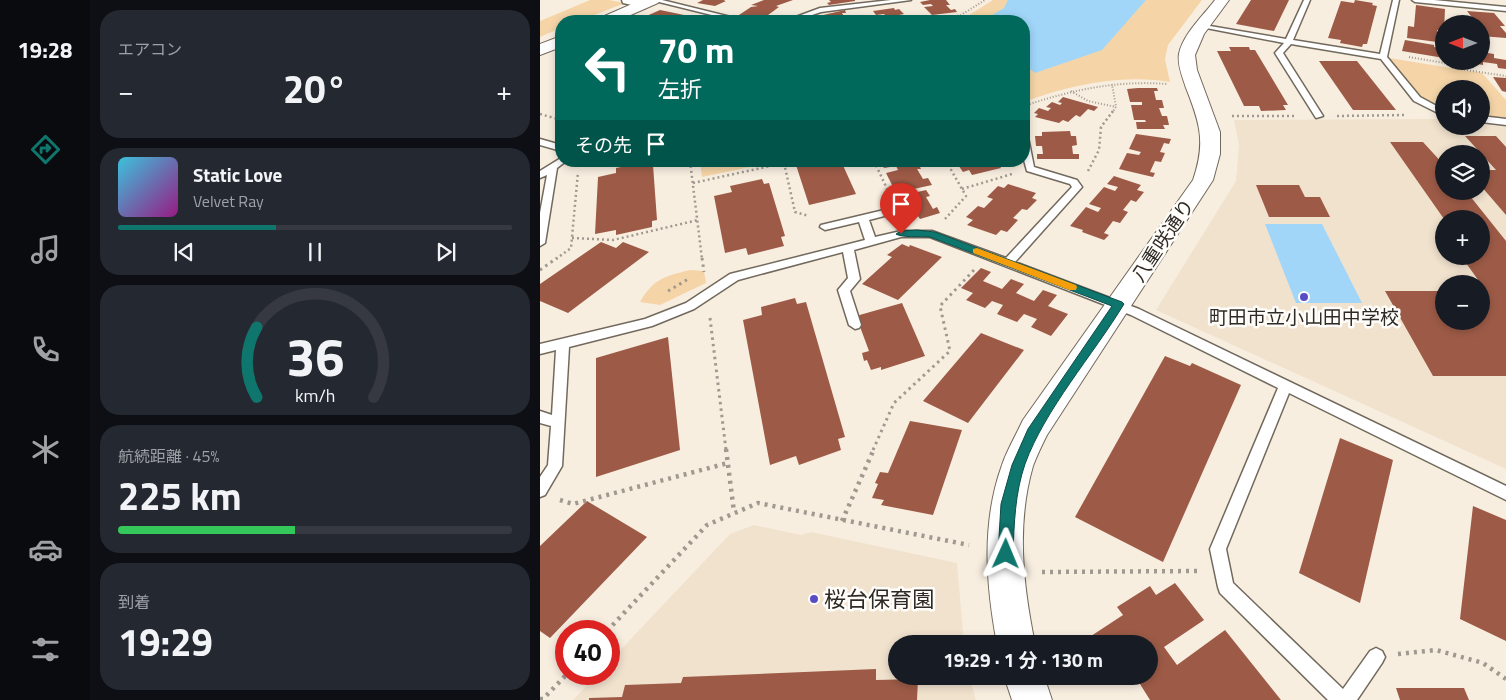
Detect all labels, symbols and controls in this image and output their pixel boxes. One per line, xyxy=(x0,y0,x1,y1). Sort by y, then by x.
north arrow xyxy=(1435,15,1490,70)
map controls xyxy=(1435,15,1490,330)
text: 70 m xyxy=(658,23,734,77)
text: 19:28 xyxy=(18,33,72,67)
icon: left xyxy=(575,35,640,100)
text: エアコン xyxy=(118,37,182,61)
text: 20° xyxy=(283,60,347,118)
text: − xyxy=(118,69,134,112)
text: + xyxy=(496,69,512,112)
text: 左折 xyxy=(658,72,702,106)
button: sound xyxy=(1435,80,1490,135)
text: その先 xyxy=(575,130,632,159)
icon: arrive xyxy=(642,130,670,158)
icon: directions xyxy=(28,132,63,167)
button: layers xyxy=(1435,145,1490,200)
text: Static Love xyxy=(193,160,282,189)
pin xyxy=(880,183,922,234)
text: Velvet Ray xyxy=(193,189,264,213)
icon: arrive xyxy=(887,190,915,218)
street label: 八重咲通り xyxy=(1123,193,1201,287)
button: + xyxy=(1435,210,1490,265)
icon: music xyxy=(28,232,63,267)
icon: previous xyxy=(170,238,198,266)
icon: pause xyxy=(301,238,329,266)
icon: next xyxy=(432,238,460,266)
button: − xyxy=(1435,275,1490,330)
marker: 町田市立小山田中学校 xyxy=(1298,291,1310,303)
place label: 町田市立小山田中学校 xyxy=(1209,302,1399,331)
text: 36 xyxy=(286,317,344,396)
icon: phone xyxy=(28,332,63,367)
text: km/h xyxy=(295,382,335,409)
icon: climate xyxy=(28,432,63,467)
text: 航続距離 · 45% xyxy=(118,444,219,468)
text: 225 km xyxy=(118,467,242,525)
position arrow xyxy=(979,527,1031,579)
icon: car xyxy=(28,532,63,567)
place label: 桜台保育園 xyxy=(824,582,934,616)
text: 到着 xyxy=(118,590,150,614)
marker: 桜台保育園 xyxy=(808,593,820,605)
text: 19:29 xyxy=(118,613,213,671)
speed limit sign: 40 xyxy=(555,620,620,685)
icon: filters xyxy=(28,632,63,667)
text: 19:29 · 1 分 · 130 m xyxy=(943,645,1103,674)

